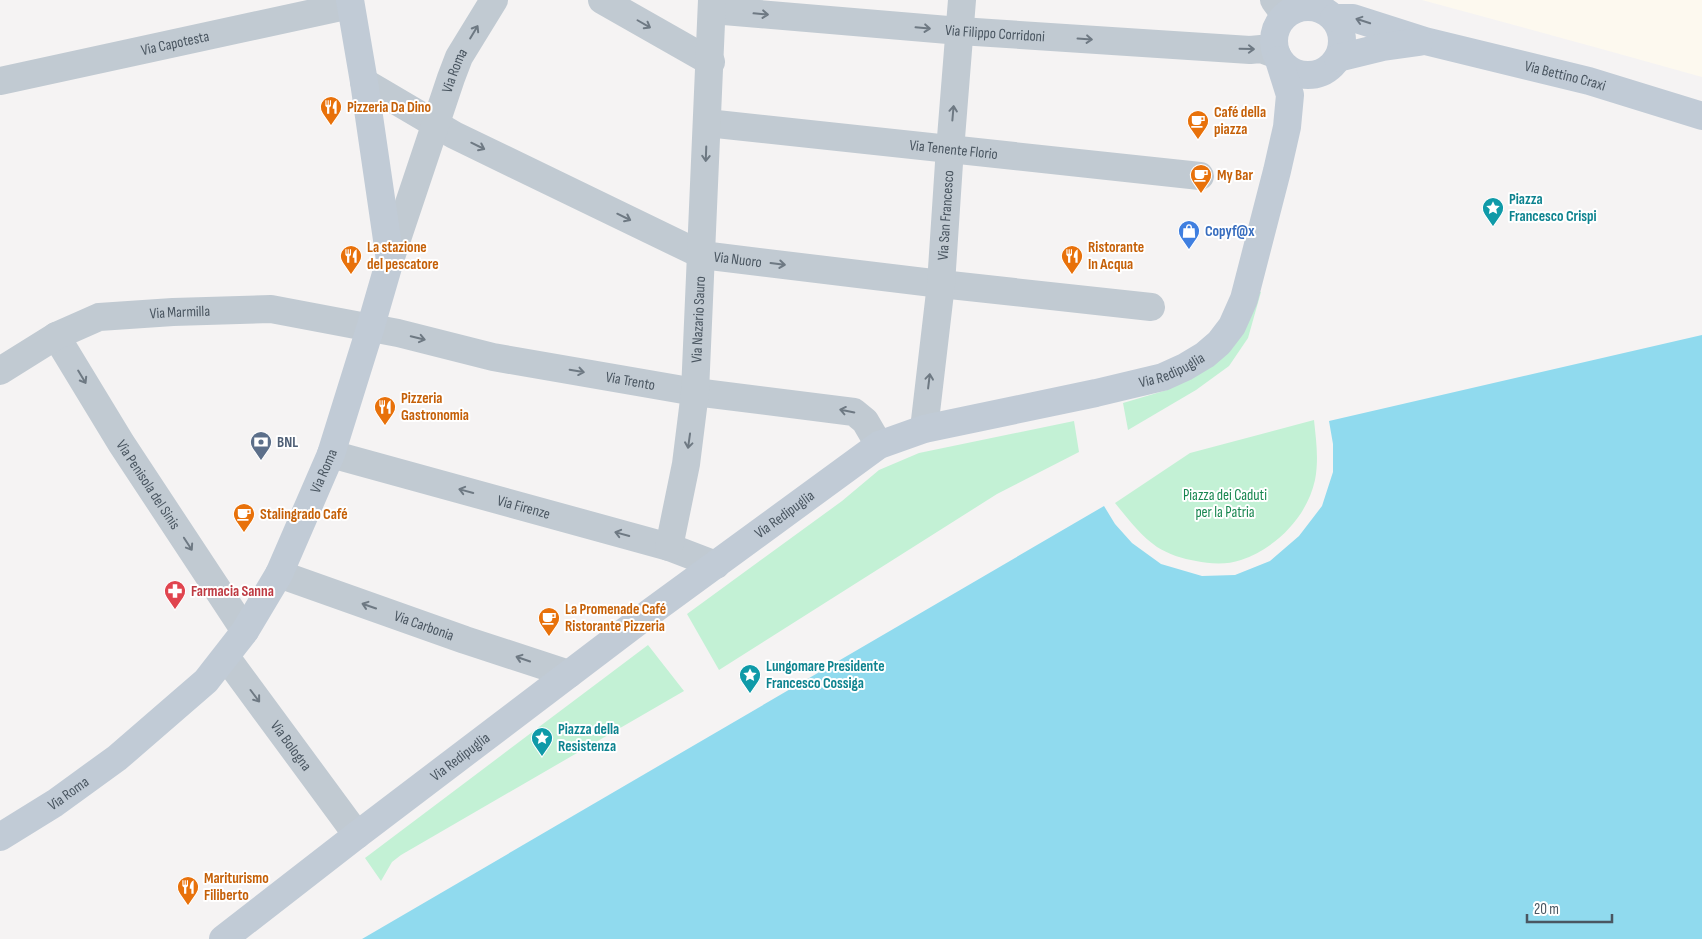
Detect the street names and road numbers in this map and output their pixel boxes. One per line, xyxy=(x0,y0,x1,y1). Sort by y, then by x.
street label: Via Filippo Corridoni xyxy=(944,21,1046,47)
street label: Via Capotesta xyxy=(139,27,211,60)
street label: Via Roma xyxy=(438,45,472,95)
street label: Via Bettino Craxi xyxy=(1523,57,1608,96)
street label: Via Tenente Florio xyxy=(908,136,999,164)
street label: Via San Francesco xyxy=(934,170,959,261)
street label: Via Nuoro xyxy=(713,248,763,272)
street label: Via Nazario Sauro xyxy=(687,276,710,363)
street label: Via Marmilla xyxy=(149,302,211,324)
street label: Via Redipuglia xyxy=(1137,348,1208,392)
street label: Via Trento xyxy=(604,368,657,395)
street label: Via Penisola del Sinis xyxy=(112,437,184,533)
street label: Via Roma xyxy=(306,447,342,496)
street label: Via Redipuglia xyxy=(751,486,819,543)
street label: Via Firenze xyxy=(495,491,552,524)
street label: Via Carbonia xyxy=(391,607,457,645)
street label: Via Bologna xyxy=(266,717,316,775)
street label: Via Redipuglia xyxy=(427,728,494,786)
street label: Via Roma xyxy=(45,772,93,815)

